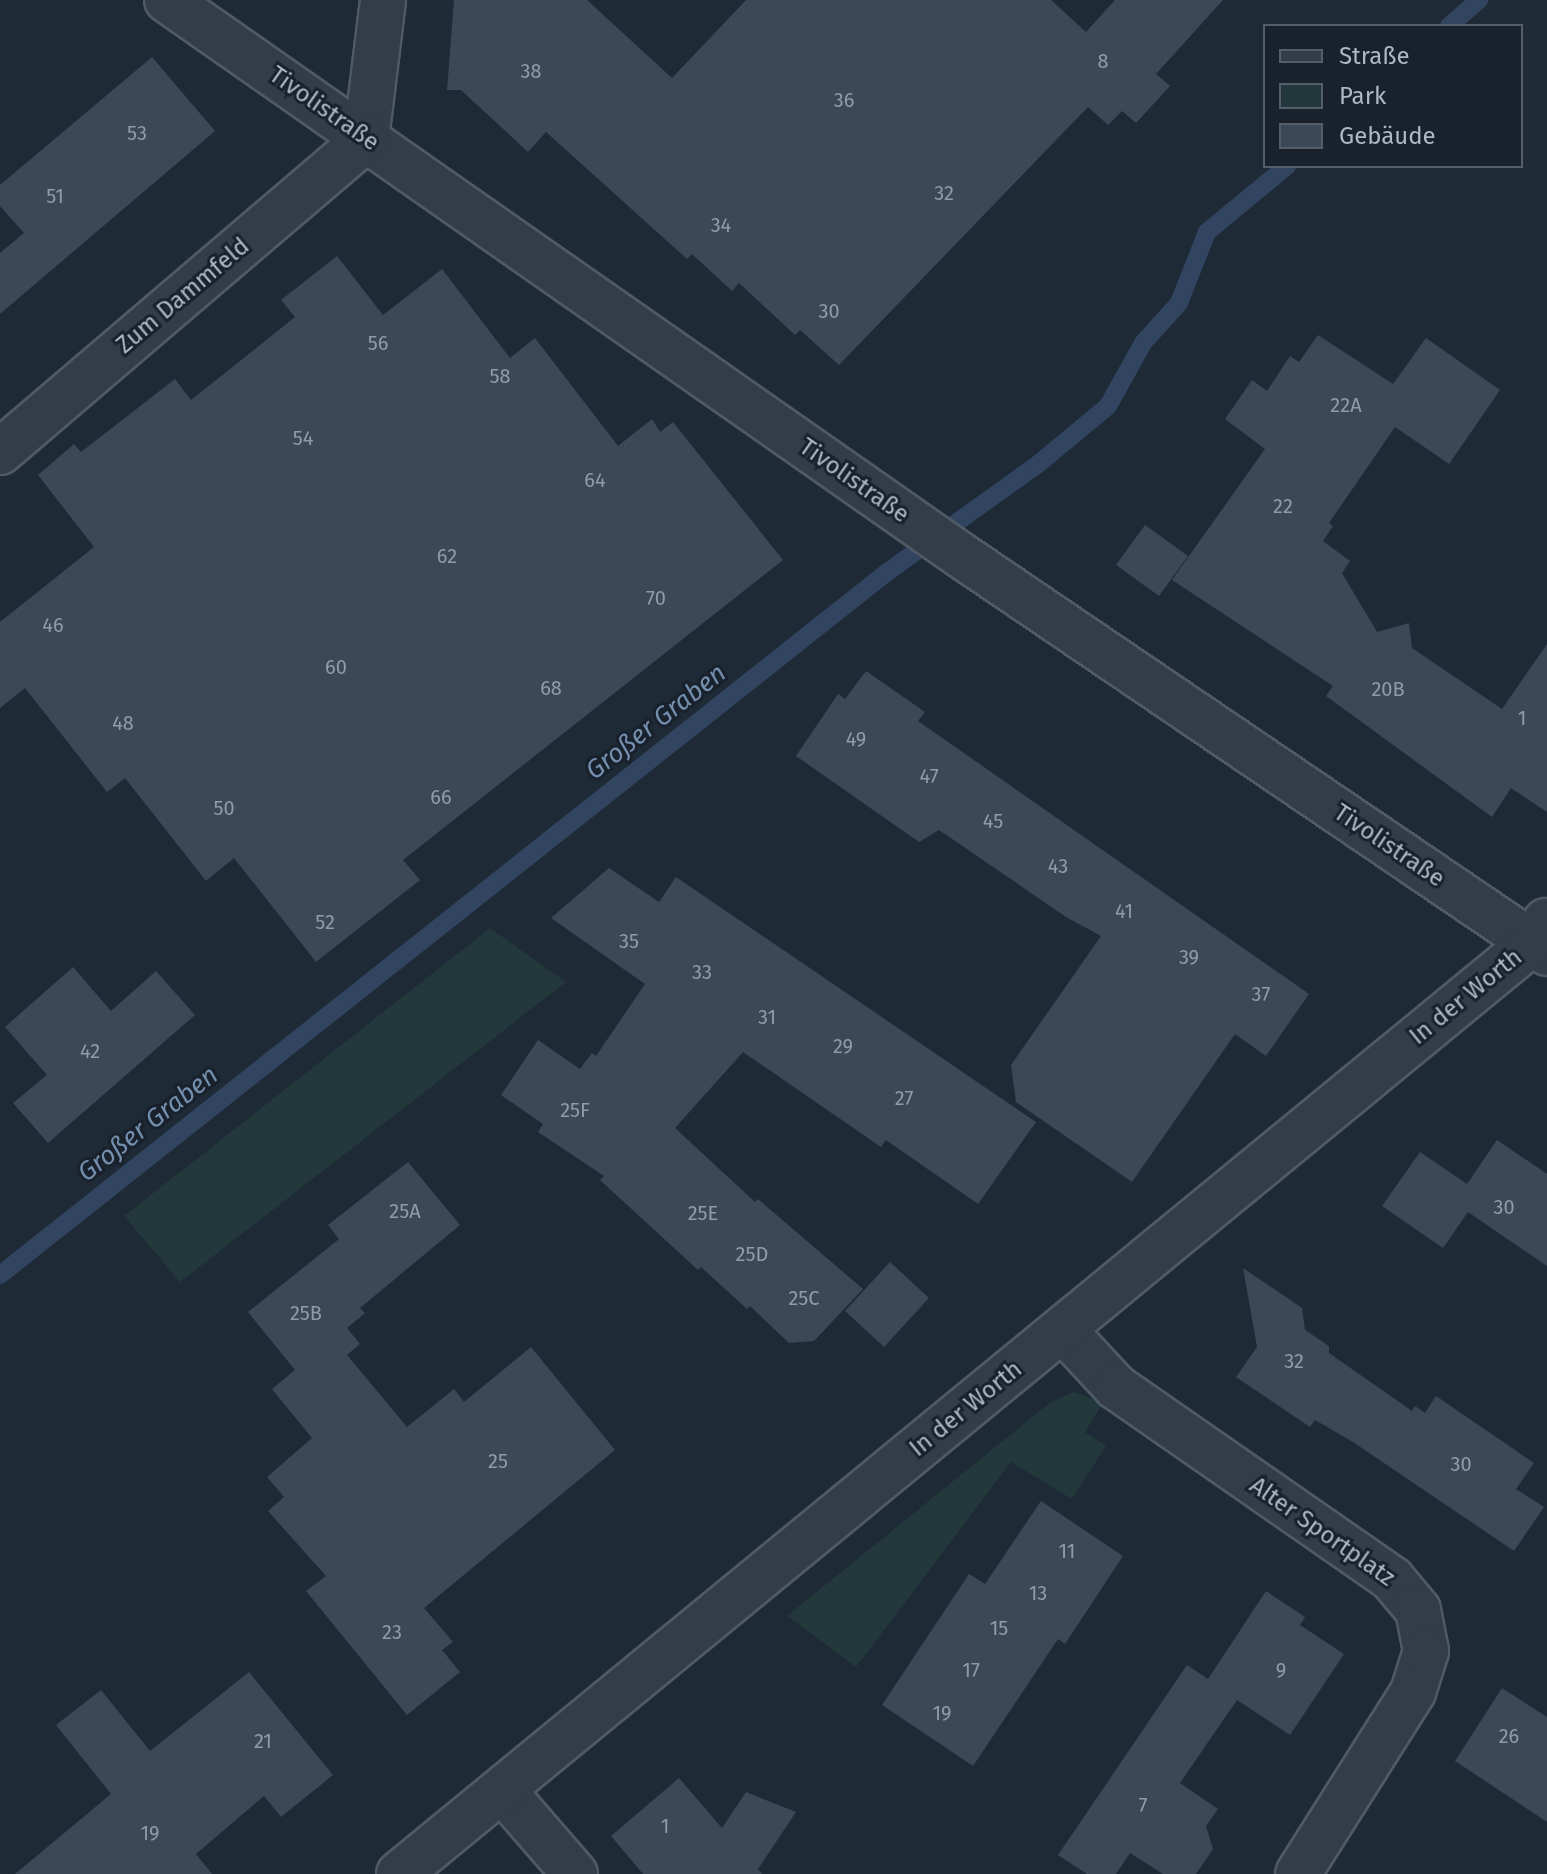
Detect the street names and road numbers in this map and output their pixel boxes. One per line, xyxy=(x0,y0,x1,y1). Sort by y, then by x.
street label: Tivolistraße xyxy=(264,61,384,157)
street label: Zum Dammfeld xyxy=(111,232,255,360)
street label: Tivolistraße xyxy=(794,433,914,529)
street label: Tivolistraße xyxy=(1328,798,1450,894)
street label: In der Worth xyxy=(1404,943,1528,1051)
street label: In der Worth xyxy=(904,1355,1028,1463)
street label: Alter Sportplatz xyxy=(1244,1471,1400,1593)

